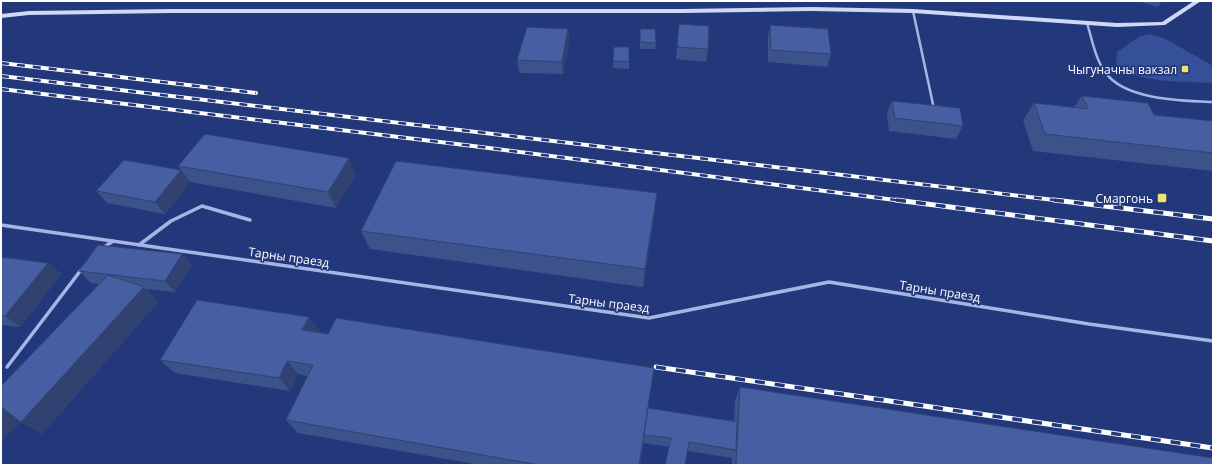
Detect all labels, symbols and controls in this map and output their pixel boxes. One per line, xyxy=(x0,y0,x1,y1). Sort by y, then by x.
place label: Чыгуначны вакзал xyxy=(1068,61,1177,78)
marker: Чыгуначны вакзал xyxy=(1180,64,1190,74)
place label: Смаргонь xyxy=(1096,190,1153,207)
marker: Смаргонь xyxy=(1156,192,1168,204)
street label: Тарны праезд xyxy=(247,243,331,271)
street label: Тарны праезд xyxy=(898,276,982,306)
street label: Тарны праезд xyxy=(568,290,651,316)

